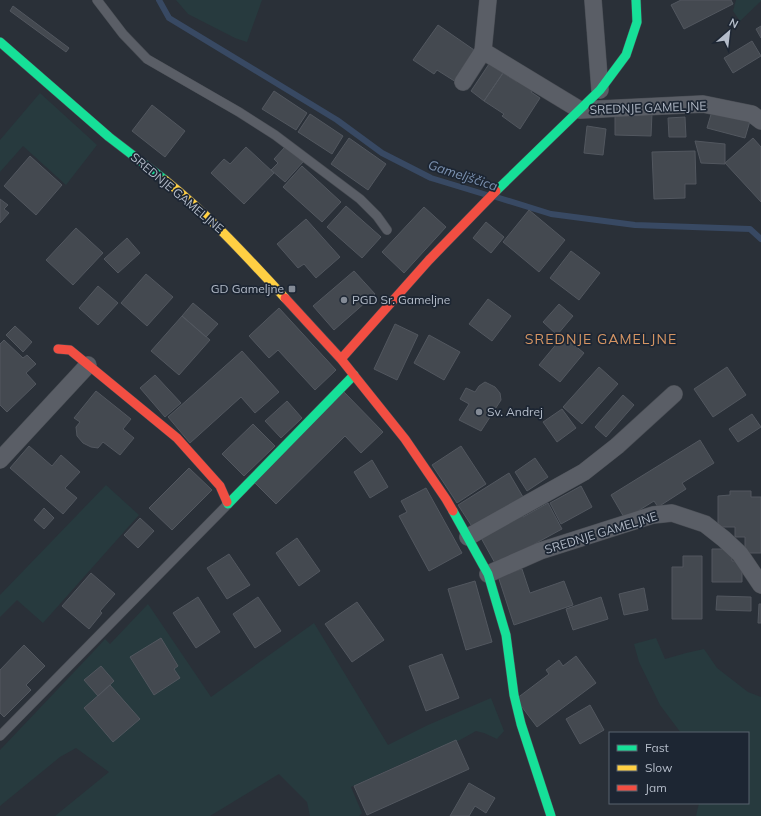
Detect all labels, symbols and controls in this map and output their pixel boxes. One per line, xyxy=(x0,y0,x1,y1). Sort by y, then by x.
north arrow xyxy=(709,12,749,52)
text: N xyxy=(727,15,741,31)
street label: SREDNJE GAMELJNE xyxy=(589,98,707,117)
street label: SREDNJE GAMELJNE xyxy=(128,149,227,236)
water label: Gameljščica xyxy=(426,156,500,194)
place label: GD Gameljne xyxy=(211,281,284,296)
marker: GD Gameljne xyxy=(287,284,297,294)
place label: PGD Sr. Gameljne xyxy=(352,292,450,307)
marker: PGD Sr. Gameljne xyxy=(339,295,349,305)
district label: SREDNJE GAMELJNE xyxy=(525,330,677,348)
place label: Sv. Andrej xyxy=(487,404,543,419)
marker: Sv. Andrej xyxy=(474,407,484,417)
street label: SREDNJE GAMELJNE xyxy=(543,508,659,557)
legend xyxy=(609,732,749,804)
text: Fast xyxy=(645,740,669,755)
text: Slow xyxy=(645,760,673,775)
text: Jam xyxy=(645,780,667,795)

